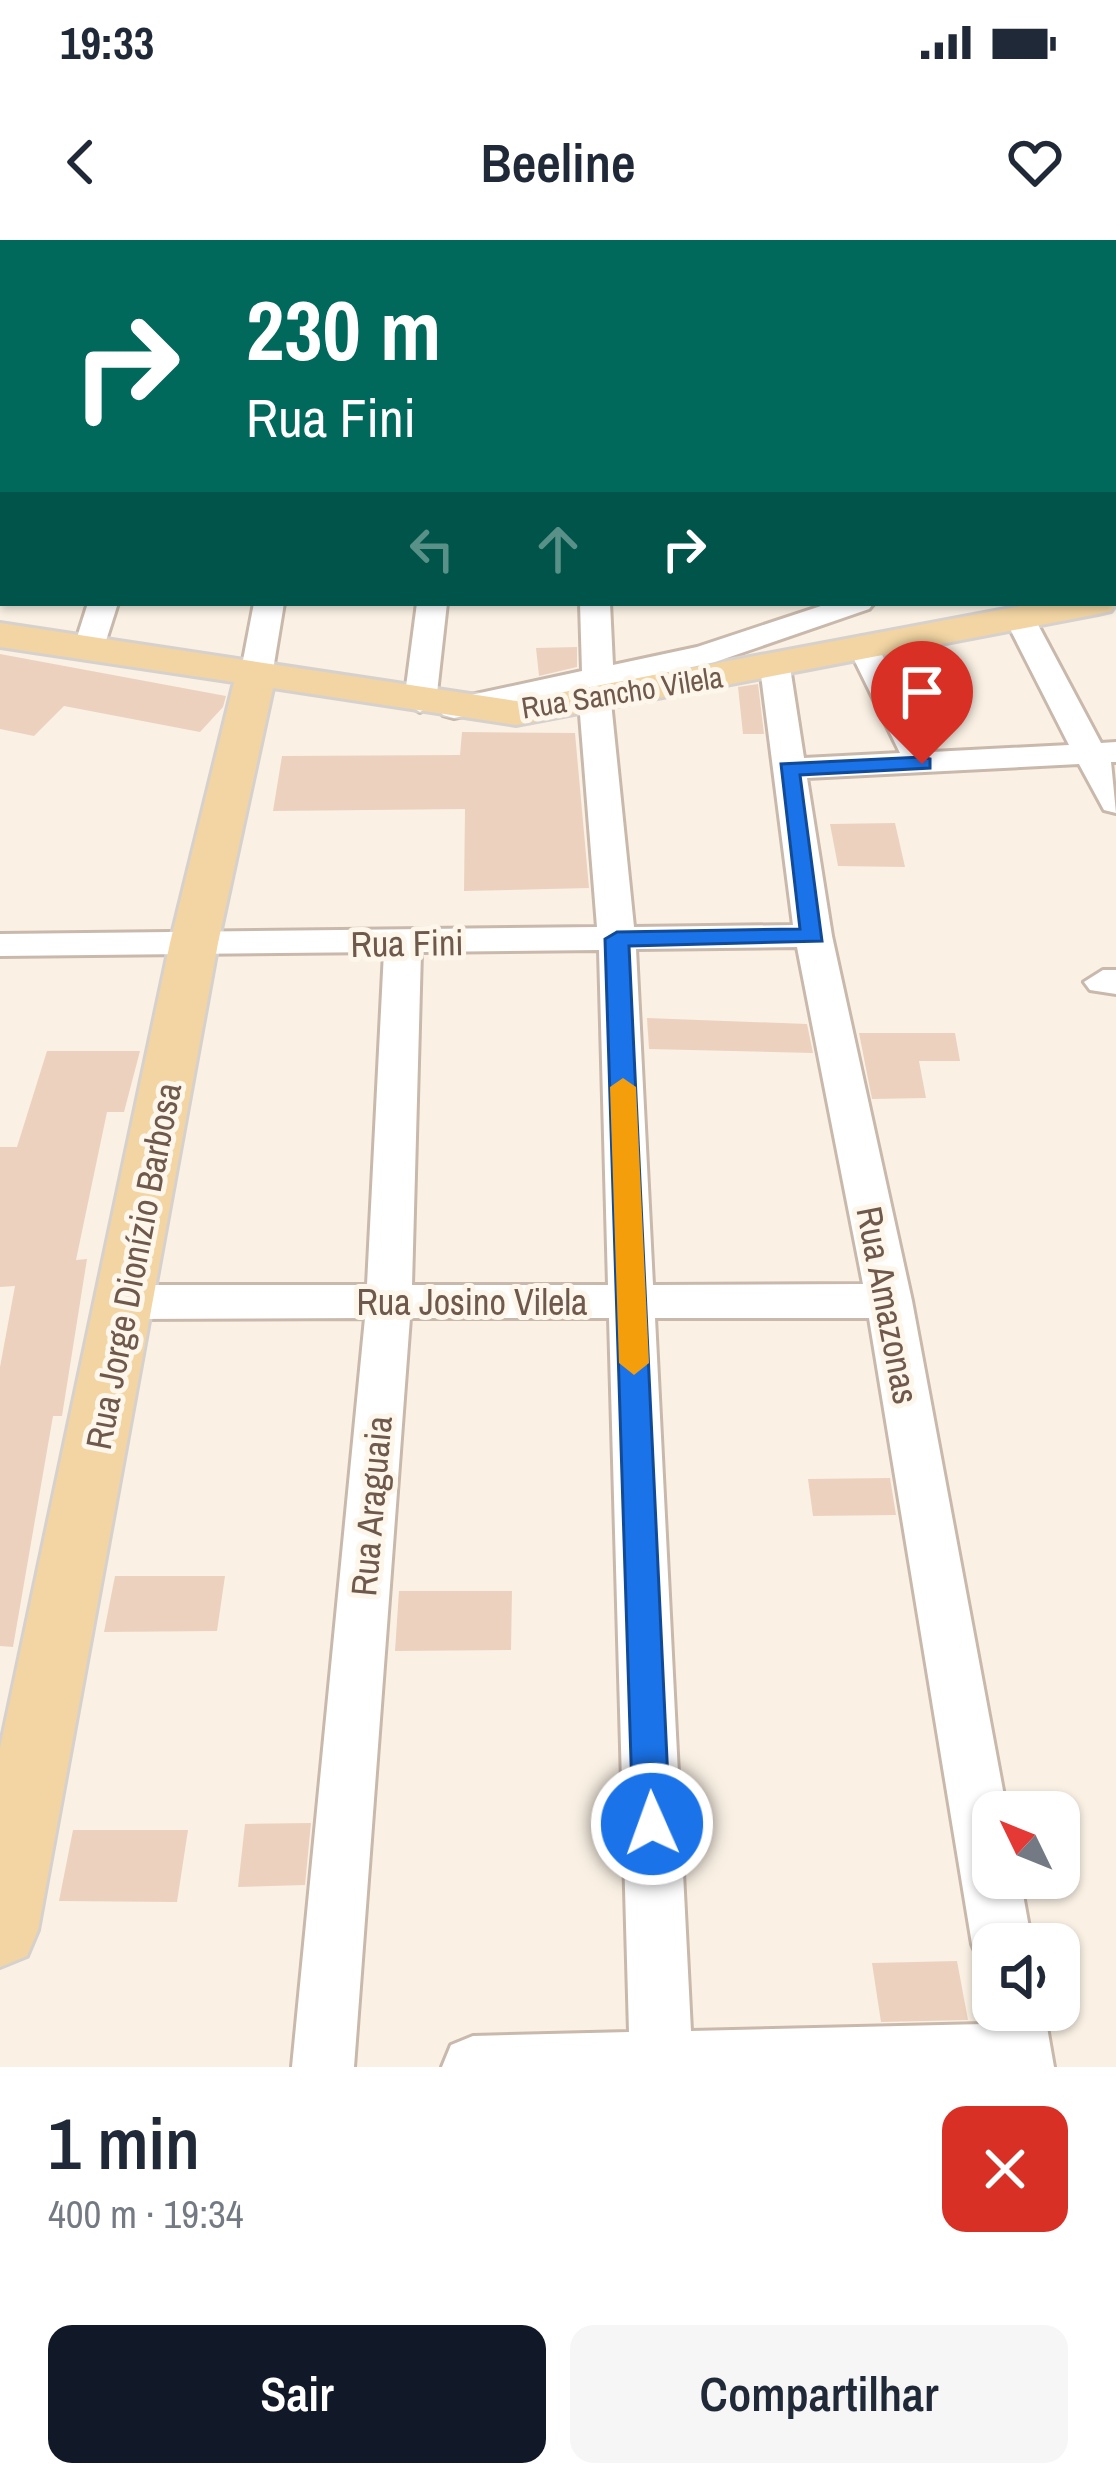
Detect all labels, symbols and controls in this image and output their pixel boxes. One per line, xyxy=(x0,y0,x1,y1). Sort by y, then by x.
text: 19:33 xyxy=(60,12,154,73)
text: Beeline xyxy=(480,126,636,199)
icon: back xyxy=(48,129,114,195)
icon: heart xyxy=(1002,129,1068,195)
text: 230 m xyxy=(246,273,441,386)
icon: right xyxy=(48,288,204,444)
text: Rua Fini xyxy=(246,381,416,454)
icon: left xyxy=(399,516,465,582)
icon: ahead xyxy=(525,516,591,582)
icon: right xyxy=(651,516,717,582)
pin xyxy=(871,641,973,764)
street label: Rua Sancho Vilela xyxy=(518,656,726,728)
icon: arrive xyxy=(889,659,955,725)
street label: Rua Fini xyxy=(350,918,464,968)
street label: Rua Jorge Dionízio Barbosa xyxy=(74,1079,192,1453)
street label: Rua Amazonas xyxy=(845,1202,931,1408)
street label: Rua Josino Vilela xyxy=(357,1278,587,1326)
street label: Rua Araguaia xyxy=(339,1414,403,1598)
position arrow xyxy=(589,1761,715,1887)
north arrow xyxy=(972,1791,1080,1899)
map controls xyxy=(972,1791,1080,2031)
button: sound xyxy=(972,1923,1080,2031)
text: 1 min xyxy=(48,2094,200,2191)
button: close xyxy=(942,2106,1068,2232)
text: 400 m · 19:34 xyxy=(48,2188,244,2240)
button: Sair xyxy=(48,2325,546,2463)
button: Compartilhar xyxy=(570,2325,1068,2463)

